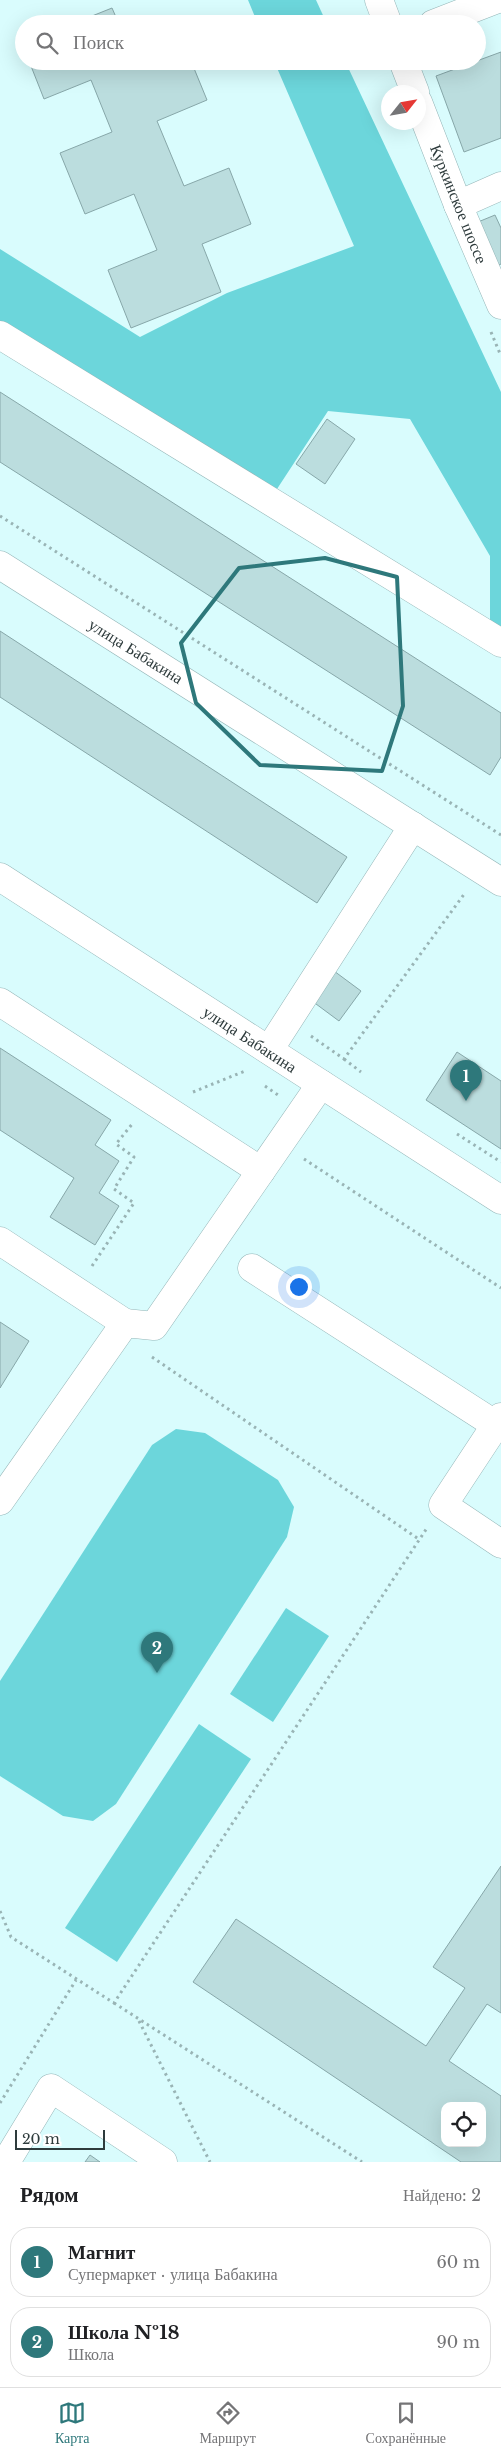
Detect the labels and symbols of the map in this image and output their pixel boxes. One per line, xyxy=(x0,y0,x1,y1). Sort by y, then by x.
north arrow xyxy=(381,85,426,130)
street label: Куркинское шоссе xyxy=(426,142,492,266)
street label: улица Бабакина xyxy=(85,614,187,688)
street label: улица Бабакина xyxy=(199,1001,301,1077)
pin: 1 xyxy=(450,1060,482,1101)
your location xyxy=(286,1274,312,1300)
pin: 2 xyxy=(141,1632,173,1673)
scale bar xyxy=(15,2127,105,2150)

